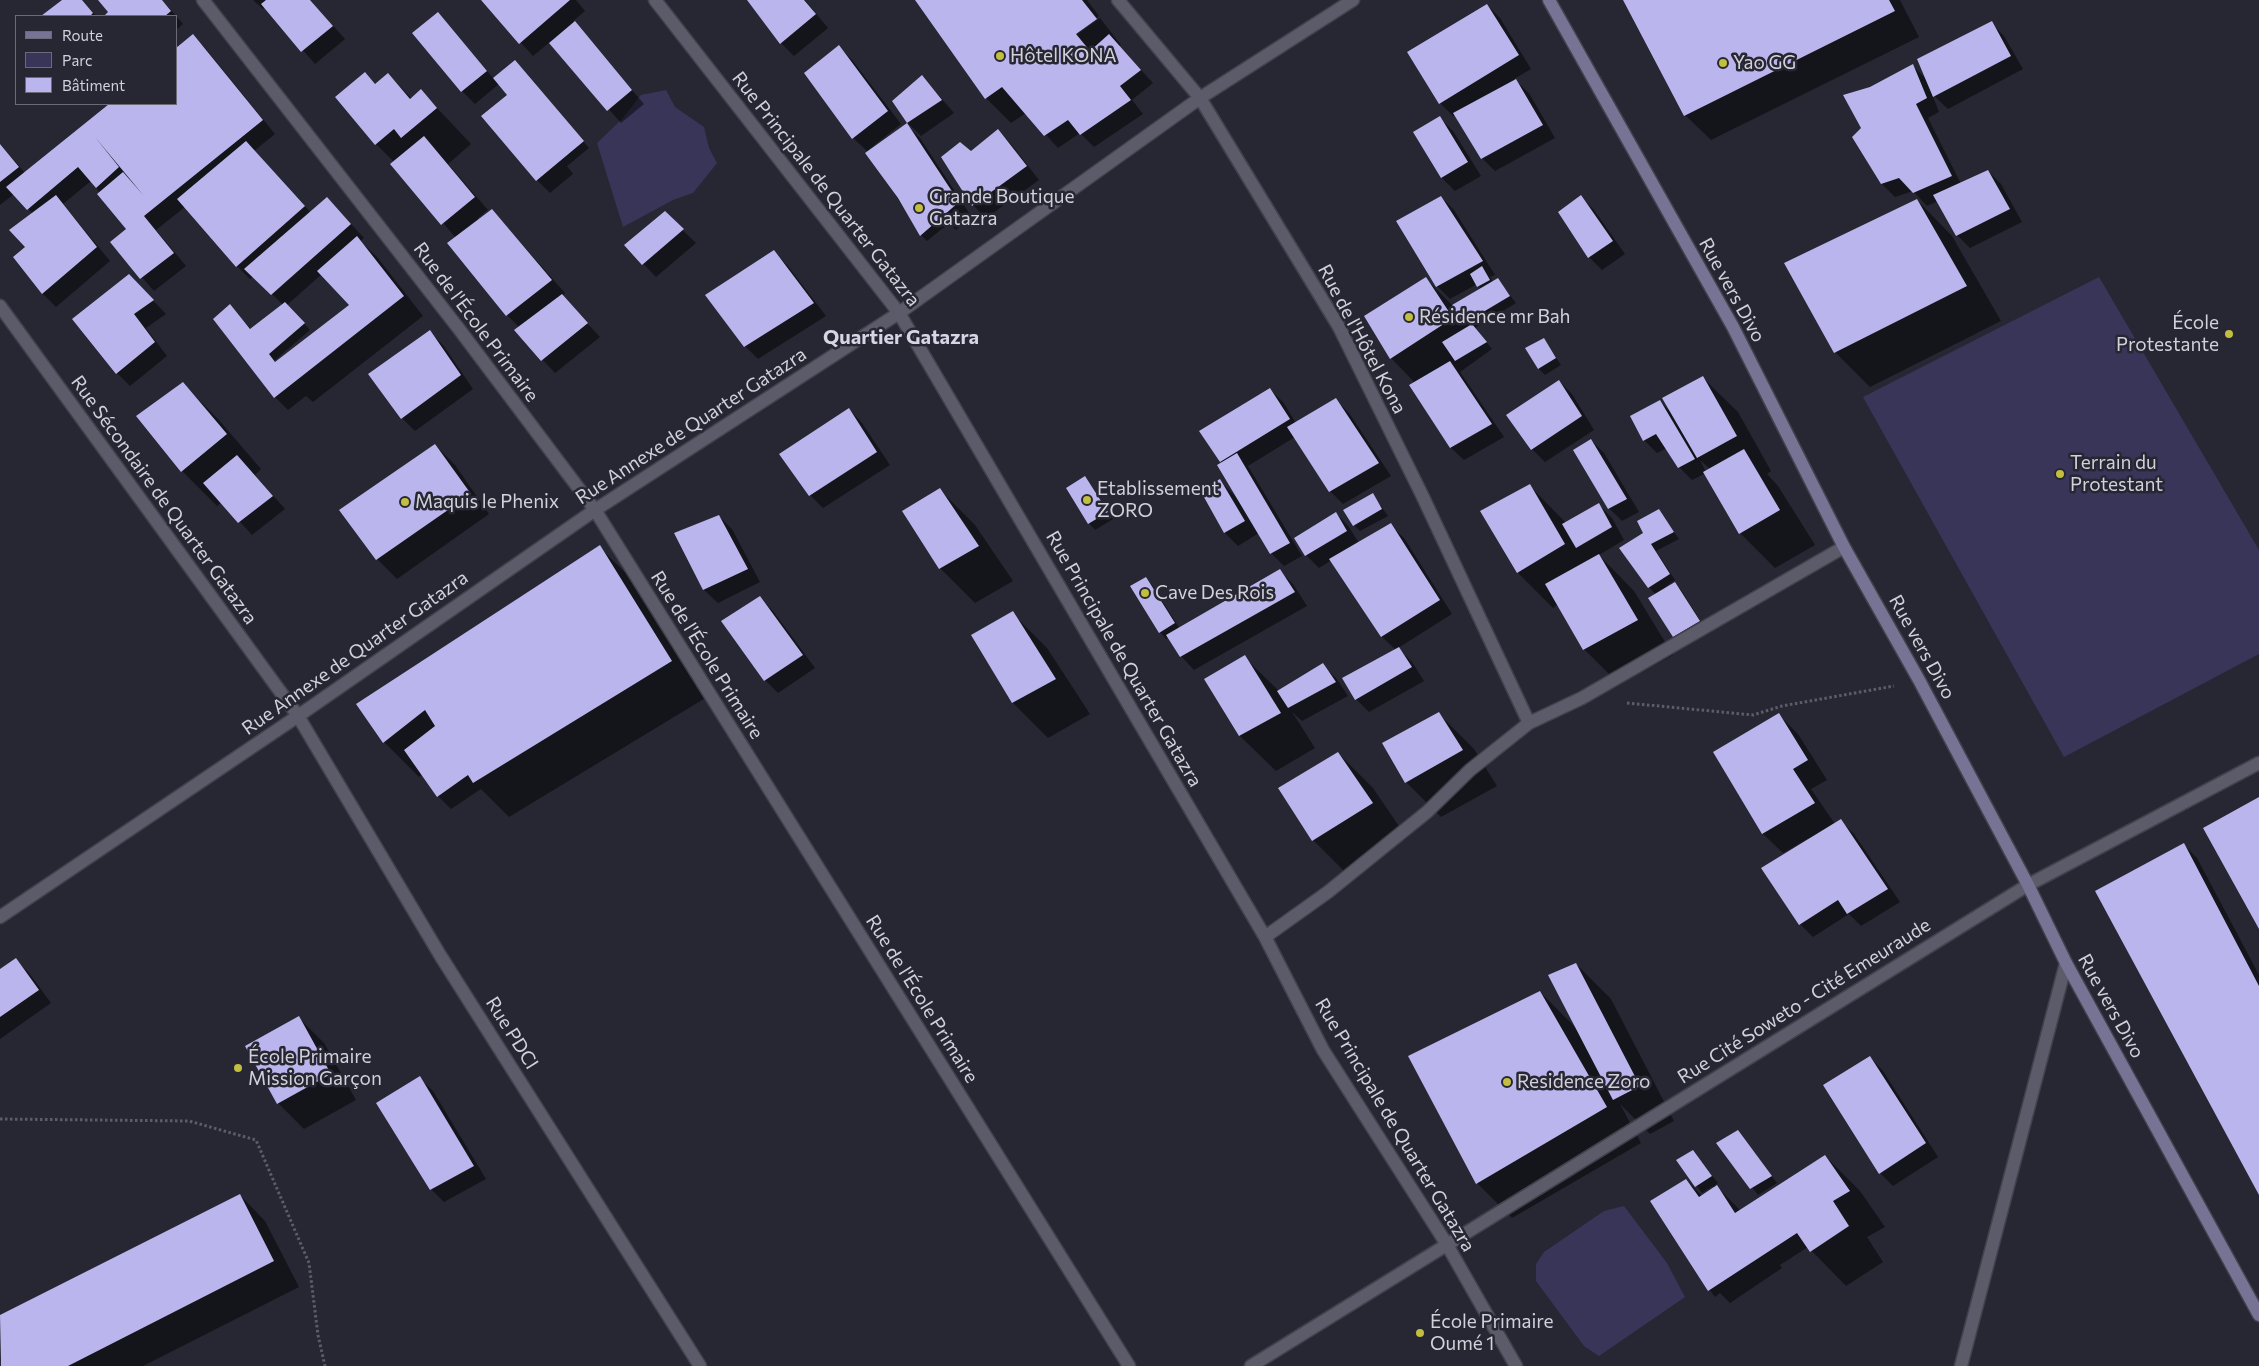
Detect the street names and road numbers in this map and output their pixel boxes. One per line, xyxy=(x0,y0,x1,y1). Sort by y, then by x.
street label: Rue Principale de Quarter Gatazra xyxy=(727,67,925,311)
street label: Rue vers Divo xyxy=(1694,234,1770,346)
street label: Rue de l'École Primaire xyxy=(409,238,543,406)
street label: Rue de l'Hôtel Kona xyxy=(1313,260,1411,418)
street label: Rue Annexe de Quarter Gatazra xyxy=(571,343,811,509)
street label: Rue Sécondaire de Quarter Gatazra xyxy=(66,371,262,629)
street label: Rue Principale de Quarter Gatazra xyxy=(1041,527,1207,791)
street label: Rue Annexe de Quarter Gatazra xyxy=(238,566,472,740)
street label: Rue de l'École Primaire xyxy=(646,567,768,743)
street label: Rue vers Divo xyxy=(1884,591,1960,703)
street label: Rue de l'École Primaire xyxy=(861,911,983,1087)
street label: Rue Cité Soweto - Cité Emeuraude xyxy=(1673,913,1935,1089)
street label: Rue vers Divo xyxy=(2073,950,2149,1062)
street label: Rue PDCI xyxy=(481,993,543,1073)
street label: Rue Principale de Quarter Gatazra xyxy=(1310,994,1480,1256)

